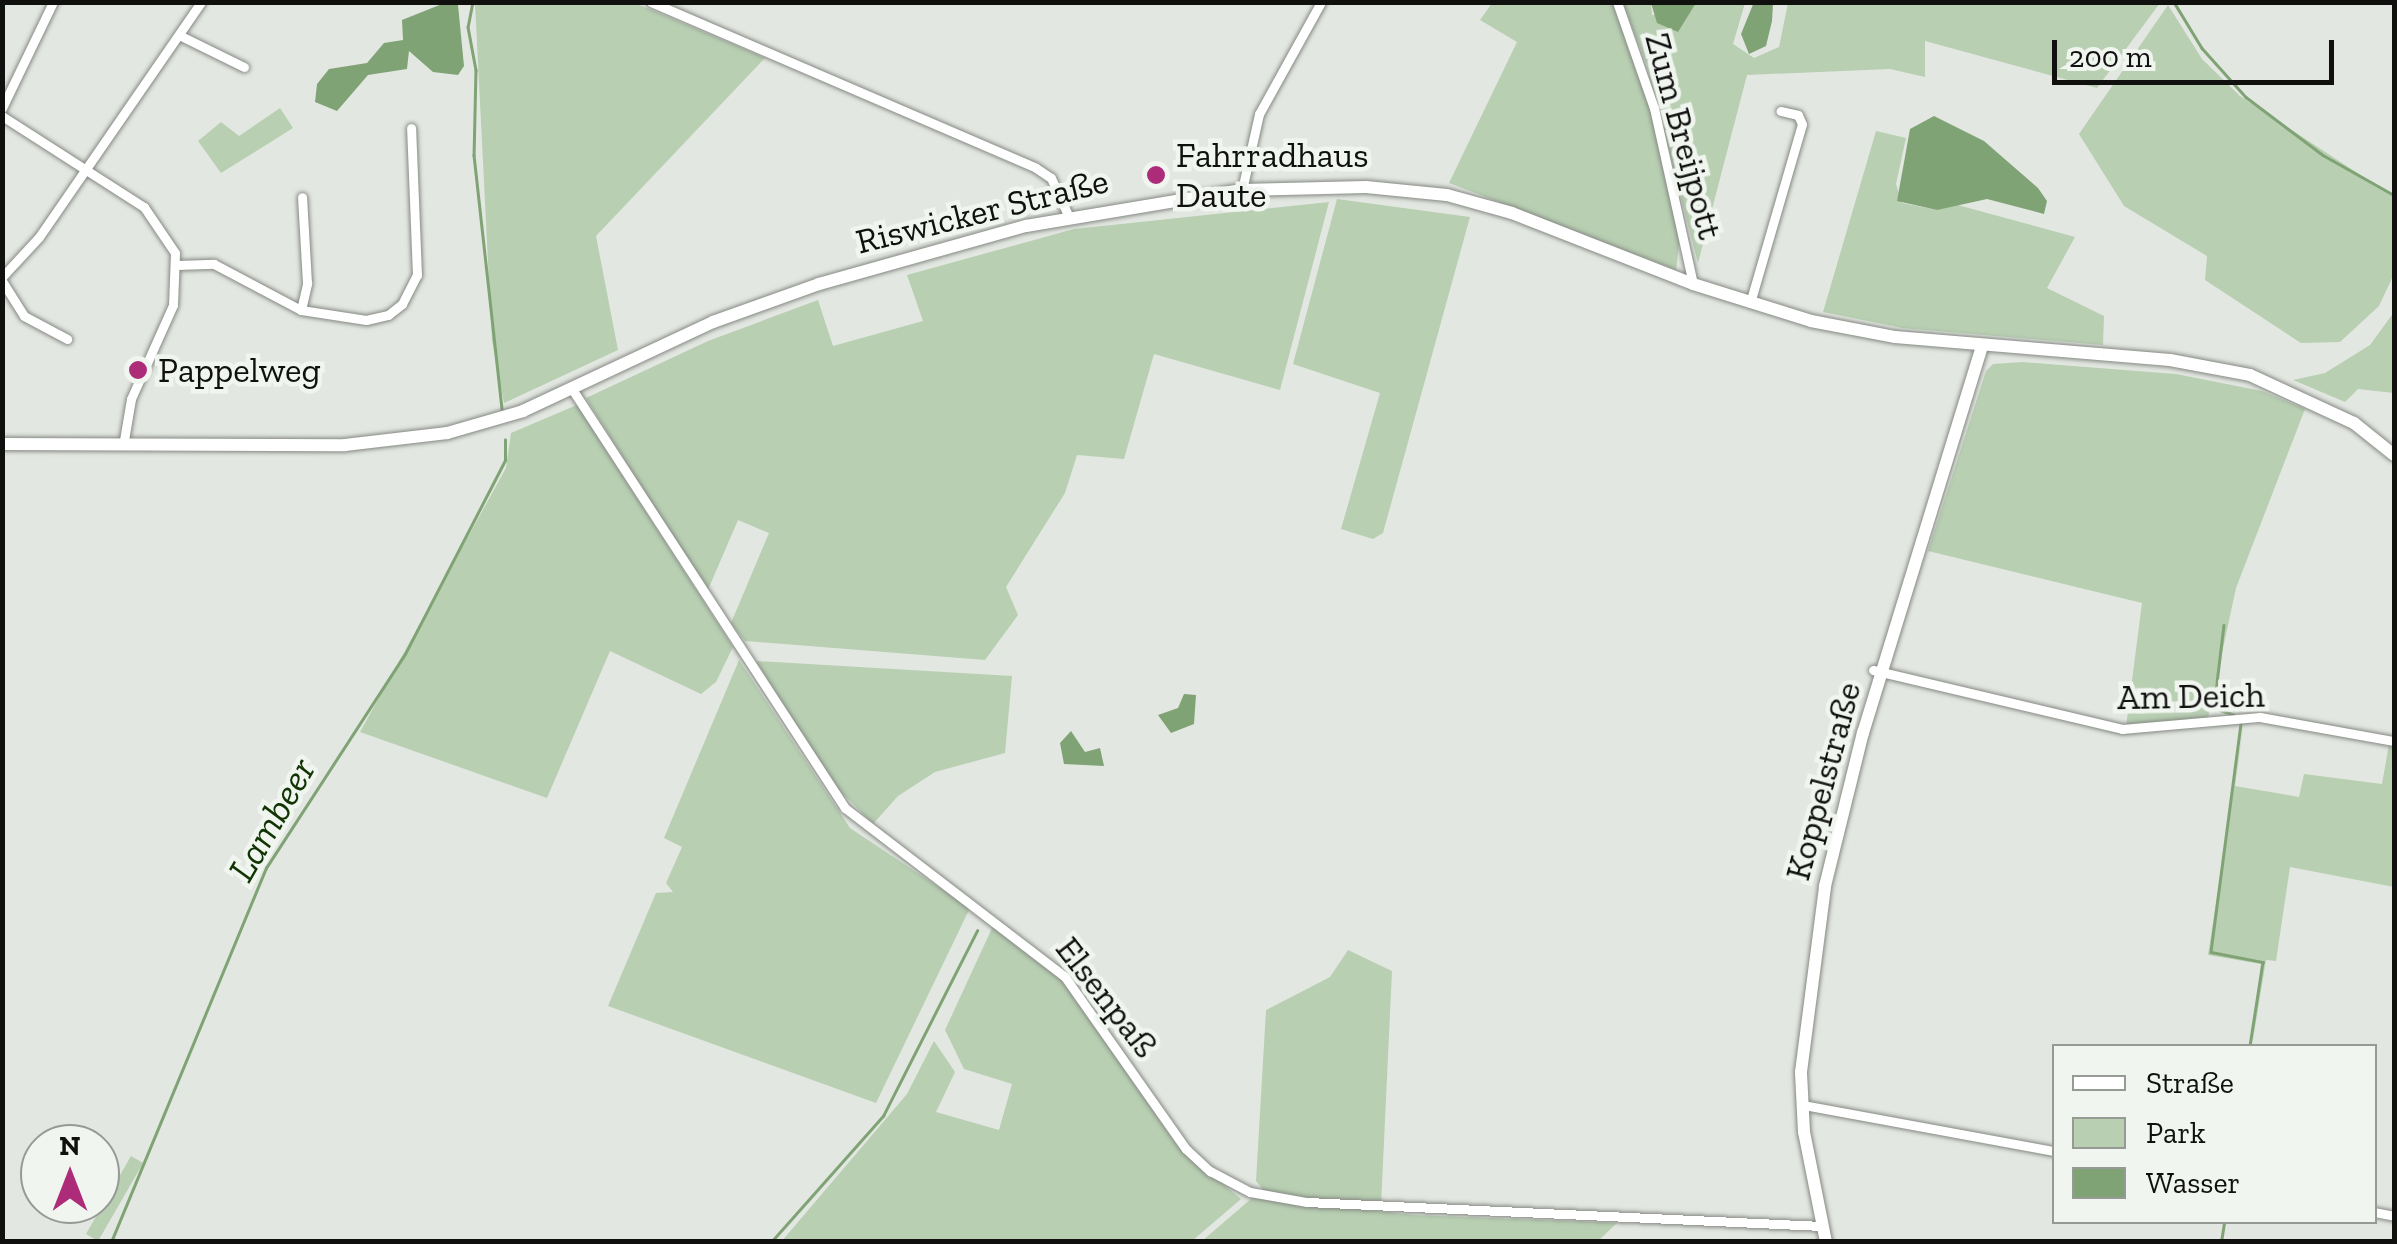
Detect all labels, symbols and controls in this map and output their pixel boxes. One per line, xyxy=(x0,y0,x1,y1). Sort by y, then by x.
scale bar xyxy=(2057,20,2340,82)
street label: Zum Breijpott xyxy=(1636,28,1732,244)
text: 200 m xyxy=(2069,39,2152,75)
place label: Fahrradhaus Daute xyxy=(1176,134,1369,216)
street label: Riswicker Straße xyxy=(851,159,1113,263)
marker: Fahrradhaus Daute xyxy=(1145,164,1167,186)
place label: Pappelweg xyxy=(158,349,321,391)
marker: Pappelweg xyxy=(127,359,149,381)
street label: Am Deich xyxy=(2117,674,2265,718)
street label: Koppelstraße xyxy=(1776,677,1870,885)
water label: Lambeer xyxy=(219,750,325,890)
street label: Elsenpaß xyxy=(1047,929,1167,1065)
legend xyxy=(2052,1044,2377,1224)
text: Straße xyxy=(2146,1065,2234,1101)
text: Park xyxy=(2146,1115,2206,1151)
north arrow xyxy=(20,1124,120,1224)
text: N xyxy=(59,1129,81,1162)
text: Wasser xyxy=(2146,1165,2240,1201)

